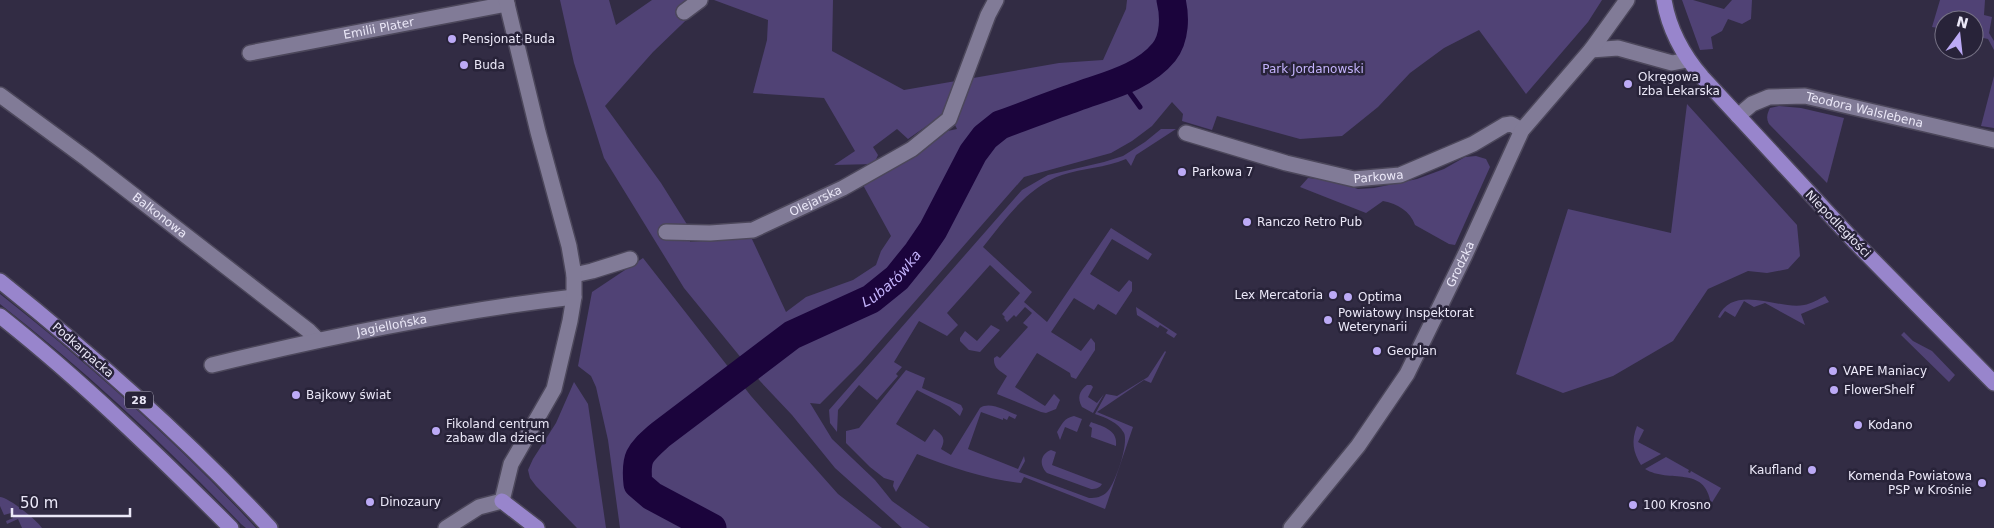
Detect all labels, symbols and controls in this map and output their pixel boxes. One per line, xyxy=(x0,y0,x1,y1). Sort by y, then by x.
north arrow xyxy=(1934,10,1984,60)
text: N xyxy=(1955,13,1970,32)
street label: Emilii Plater xyxy=(342,15,415,42)
place label: Pensjonat Buda xyxy=(462,32,555,46)
marker: Pensjonat Buda xyxy=(446,33,458,45)
place label: Buda xyxy=(474,58,505,72)
marker: Buda xyxy=(458,59,470,71)
park label: Park Jordanowski xyxy=(1262,62,1364,76)
place label: Okręgowa Izba Lekarska xyxy=(1638,70,1720,98)
marker: Okręgowa Izba Lekarska xyxy=(1622,78,1634,90)
street label: Teodora Walslebena xyxy=(1804,89,1925,130)
place label: Parkowa 7 xyxy=(1192,165,1253,179)
marker: Parkowa 7 xyxy=(1176,166,1188,178)
street label: Parkowa xyxy=(1353,168,1404,186)
street label: Olejarska xyxy=(787,183,844,219)
street label: Niepodległości xyxy=(1803,188,1873,260)
street label: Balkonowa xyxy=(130,190,190,241)
place label: Ranczo Retro Pub xyxy=(1257,215,1362,229)
marker: Ranczo Retro Pub xyxy=(1241,216,1253,228)
street label: Grodzka xyxy=(1443,239,1477,290)
water label: Lubatówka xyxy=(859,247,924,310)
place label: Lex Mercatoria xyxy=(1234,288,1323,302)
marker: Lex Mercatoria xyxy=(1327,289,1339,301)
place label: Optima xyxy=(1358,290,1402,304)
marker: Optima xyxy=(1342,291,1354,303)
place label: Powiatowy Inspektorat Weterynarii xyxy=(1338,306,1474,334)
street label: Jagiellońska xyxy=(354,312,428,339)
marker: Powiatowy Inspektorat Weterynarii xyxy=(1322,314,1334,326)
street label: Podkarpacka xyxy=(50,320,116,380)
place label: Geoplan xyxy=(1387,344,1437,358)
marker: Geoplan xyxy=(1371,345,1383,357)
place label: VAPE Maniacy xyxy=(1843,364,1927,378)
marker: VAPE Maniacy xyxy=(1827,365,1839,377)
place label: FlowerShelf xyxy=(1844,383,1915,397)
marker: FlowerShelf xyxy=(1828,384,1840,396)
place label: Bajkowy świat xyxy=(306,388,391,402)
marker: Bajkowy świat xyxy=(290,389,302,401)
road number: 28 xyxy=(125,392,153,408)
place label: Fikoland centrum zabaw dla dzieci xyxy=(446,417,549,445)
place label: Kodano xyxy=(1868,418,1913,432)
marker: Kodano xyxy=(1852,419,1864,431)
marker: Fikoland centrum zabaw dla dzieci xyxy=(430,425,442,437)
place label: Kaufland xyxy=(1749,463,1802,477)
marker: Kaufland xyxy=(1806,464,1818,476)
place label: Komenda Powiatowa PSP w Krośnie xyxy=(1848,469,1972,497)
marker: Komenda Powiatowa PSP w Krośnie xyxy=(1976,477,1988,489)
scale bar xyxy=(12,486,130,518)
text: 50 m xyxy=(20,494,58,512)
place label: Dinozaury xyxy=(380,495,441,509)
marker: Dinozaury xyxy=(364,496,376,508)
place label: 100 Krosno xyxy=(1643,498,1711,512)
marker: 100 Krosno xyxy=(1627,499,1639,511)

